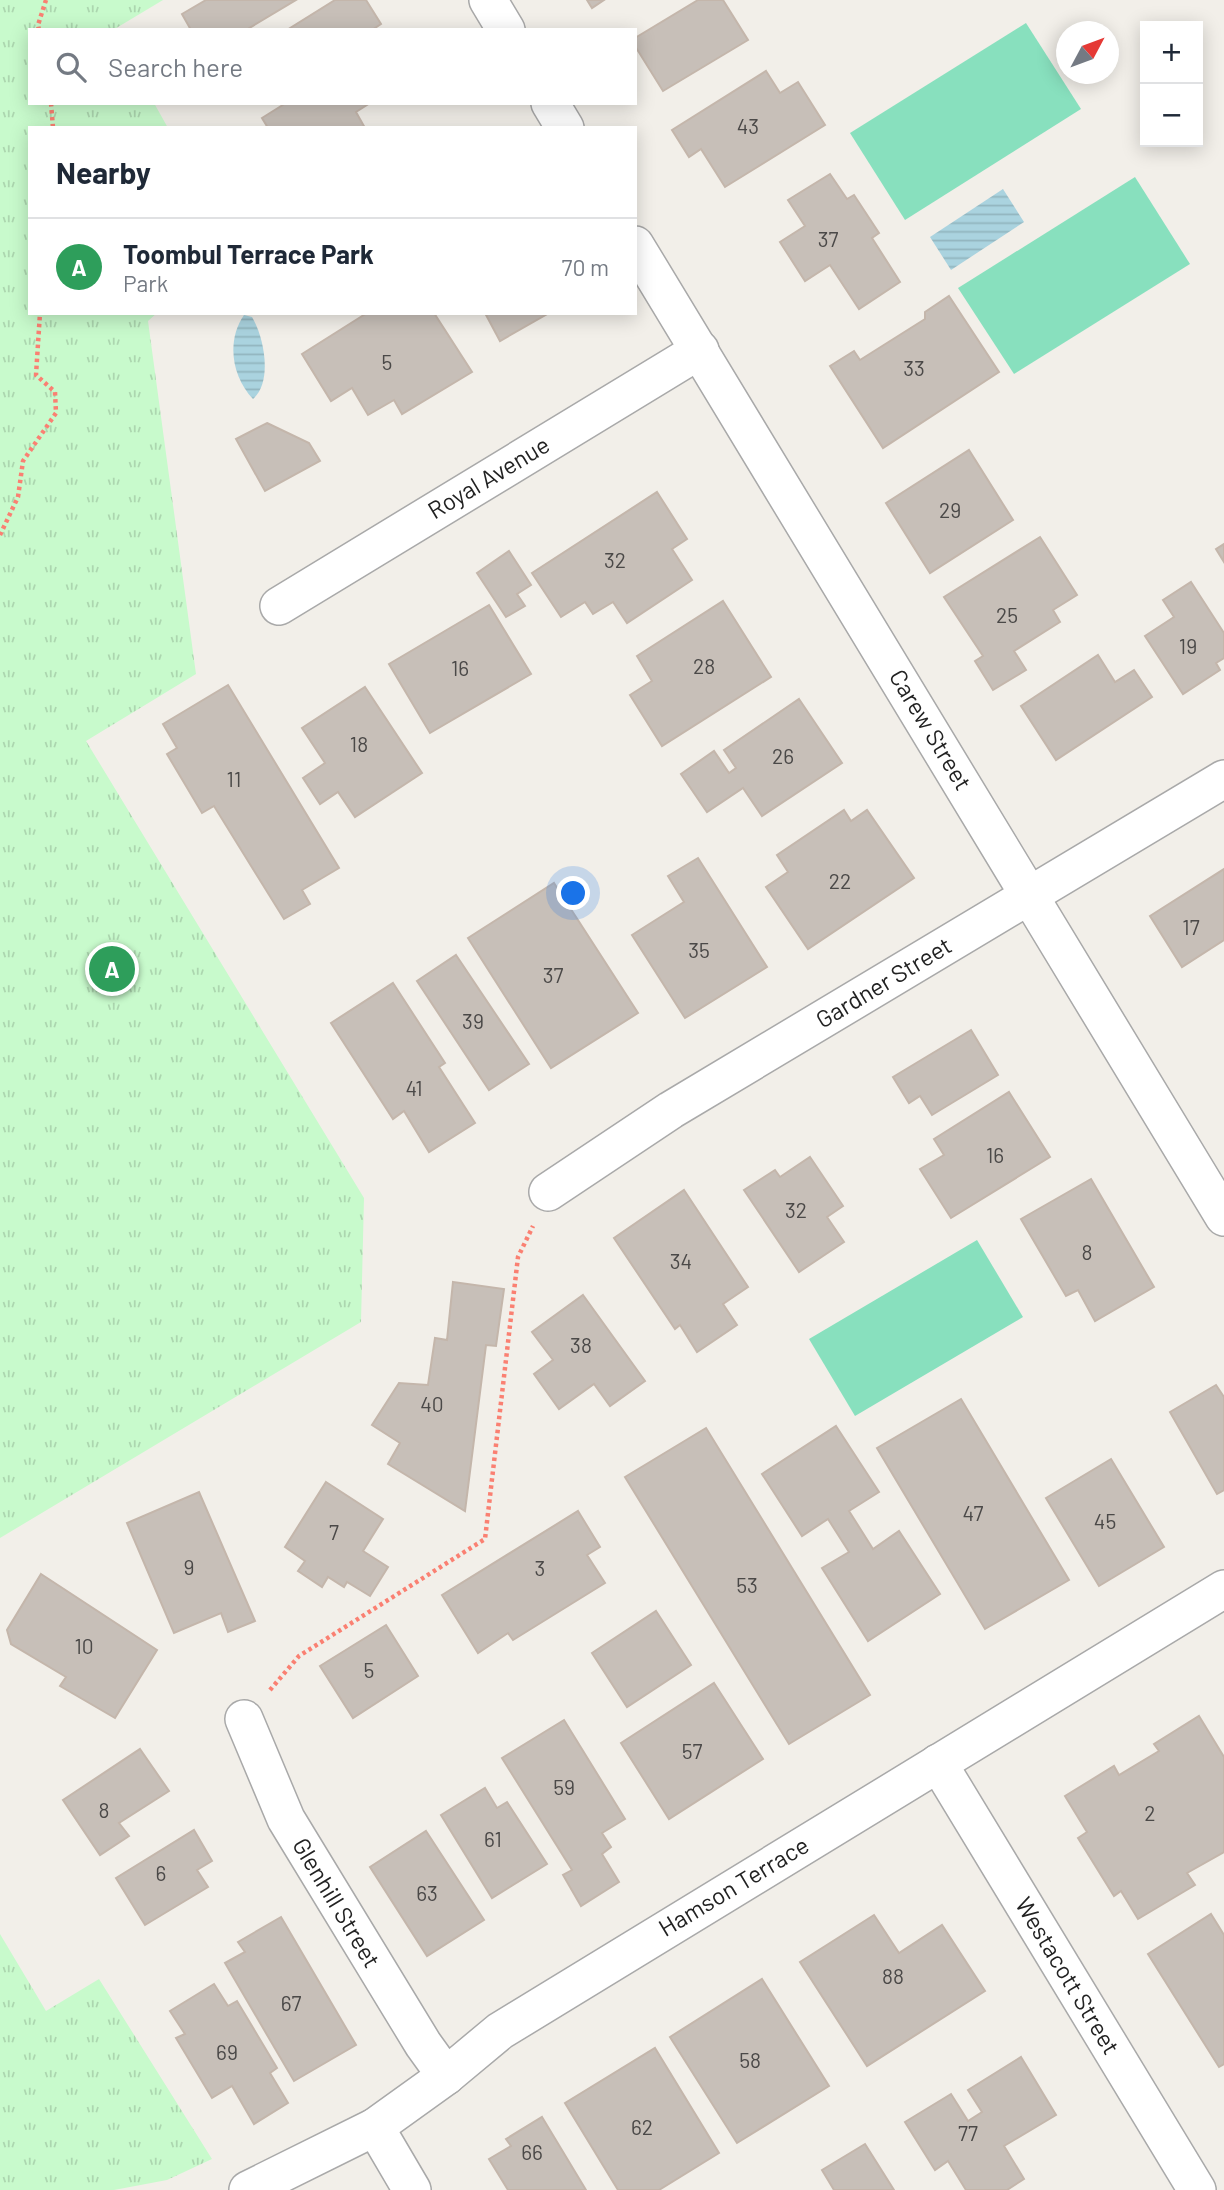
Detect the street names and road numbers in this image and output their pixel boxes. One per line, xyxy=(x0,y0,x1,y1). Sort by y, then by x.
street label: Royal Avenue xyxy=(422,429,554,524)
street label: Carew Street xyxy=(884,664,979,795)
street label: Gardner Street xyxy=(810,930,956,1034)
street label: Hamson Terrace xyxy=(653,1830,813,1942)
street label: Glenhill Street xyxy=(287,1832,387,1972)
street label: Westacott Street xyxy=(1010,1891,1127,2059)

